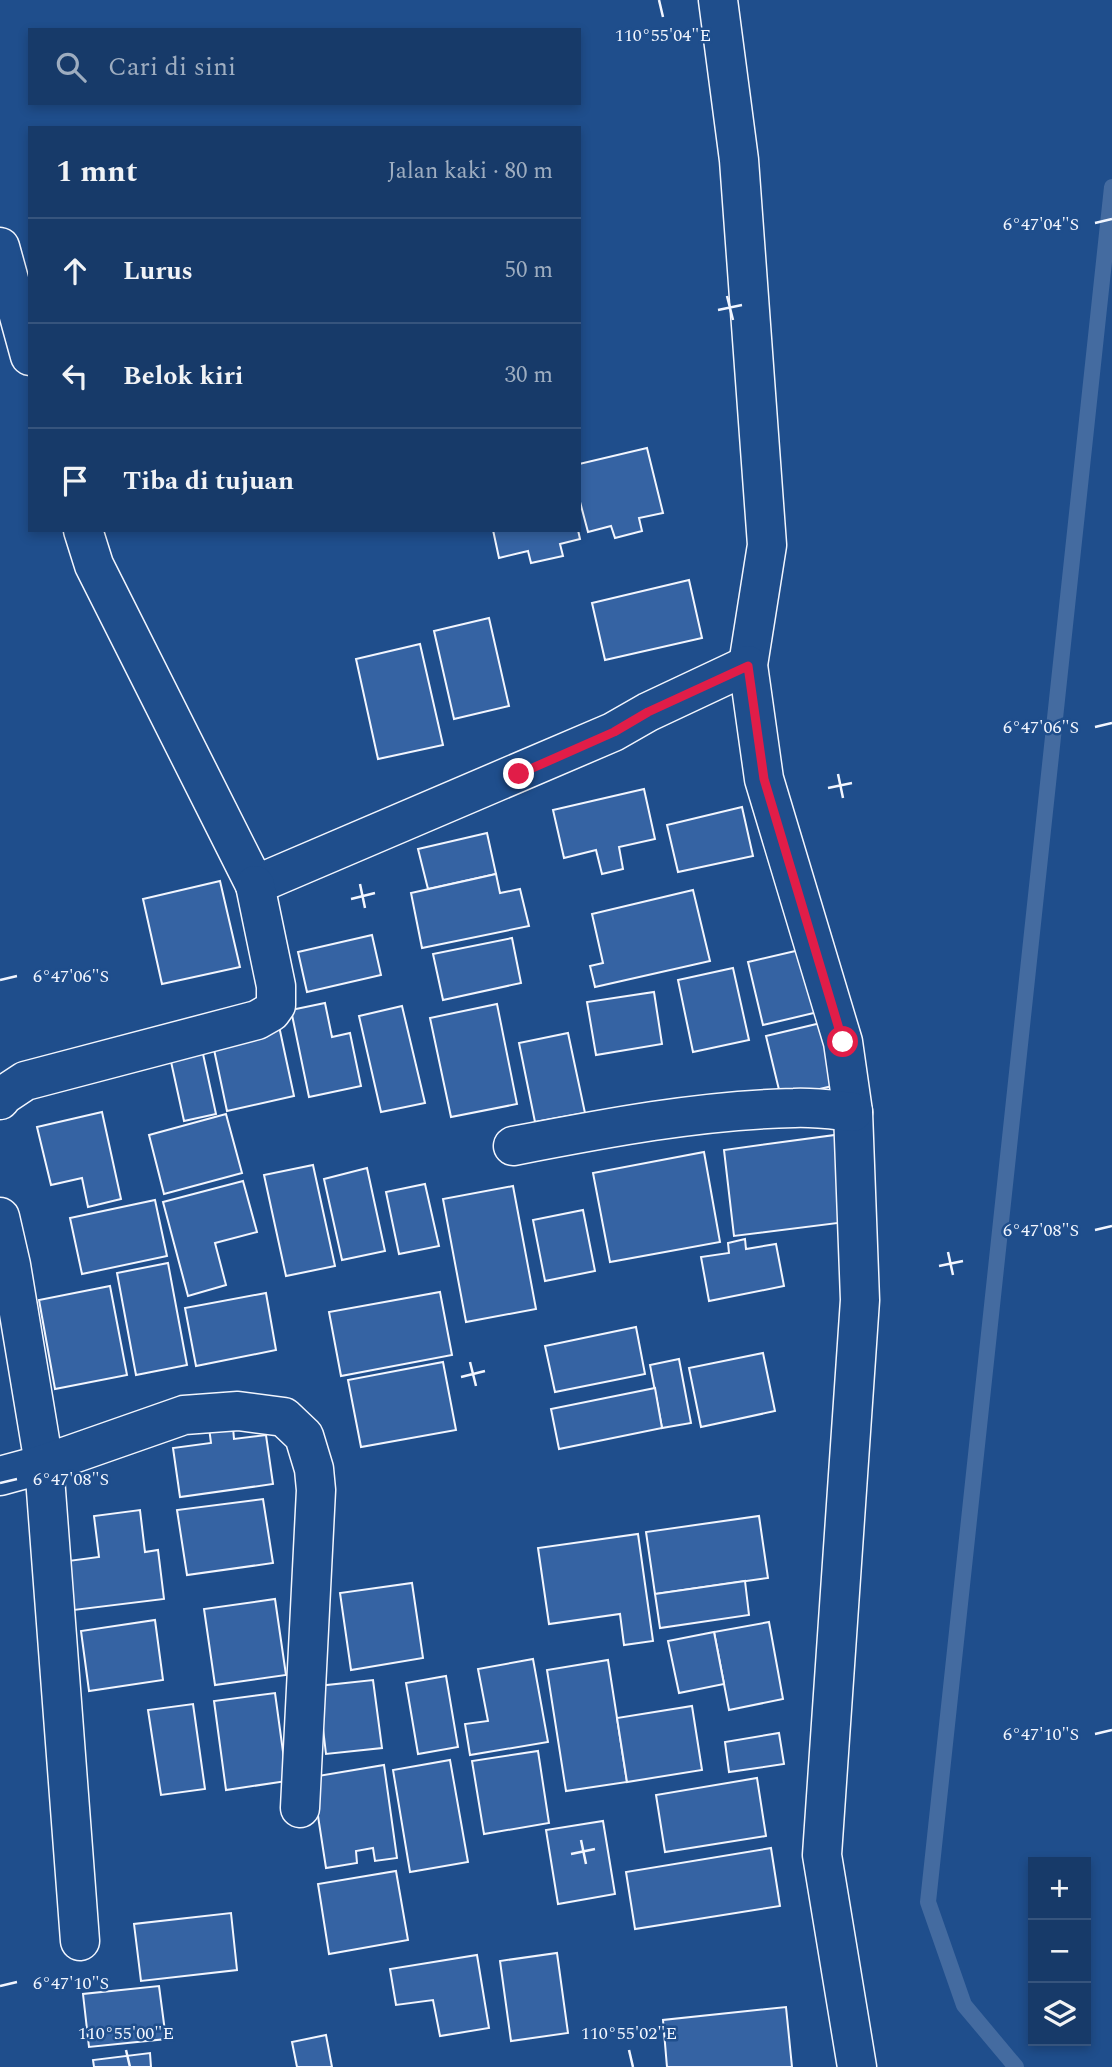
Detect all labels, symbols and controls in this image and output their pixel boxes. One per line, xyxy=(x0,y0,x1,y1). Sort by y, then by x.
text: 110°55'04"E xyxy=(615,22,711,49)
search box xyxy=(28,28,581,105)
text: Cari di sini xyxy=(108,47,236,87)
icon: search xyxy=(52,48,90,86)
text: 1 mnt xyxy=(56,149,137,195)
text: Jalan kaki · 80 m xyxy=(387,154,553,189)
text: 6°47'04"S xyxy=(1003,211,1079,238)
text: Lurus xyxy=(123,251,193,291)
icon: ahead xyxy=(56,252,94,290)
text: 50 m xyxy=(504,253,553,288)
text: Belok kiri xyxy=(123,356,243,396)
icon: left xyxy=(56,357,94,395)
text: 30 m xyxy=(504,358,553,393)
text: Tiba di tujuan xyxy=(123,461,294,501)
icon: arrive xyxy=(56,462,94,500)
text: 6°47'06"S xyxy=(1003,714,1079,741)
route end xyxy=(503,758,534,789)
text: 6°47'06"S xyxy=(33,963,109,990)
route start xyxy=(827,1026,858,1057)
text: 6°47'08"S xyxy=(1003,1217,1079,1244)
text: 6°47'08"S xyxy=(33,1466,109,1493)
text: 6°47'10"S xyxy=(1003,1721,1079,1748)
map controls xyxy=(1028,1857,1091,2046)
button: + xyxy=(1028,1857,1091,1920)
button: − xyxy=(1028,1920,1091,1983)
text: 6°47'10"S xyxy=(33,1970,109,1997)
button: layers xyxy=(1028,1983,1091,2046)
text: 110°55'00"E xyxy=(78,2020,174,2047)
text: 110°55'02"E xyxy=(581,2020,677,2047)

